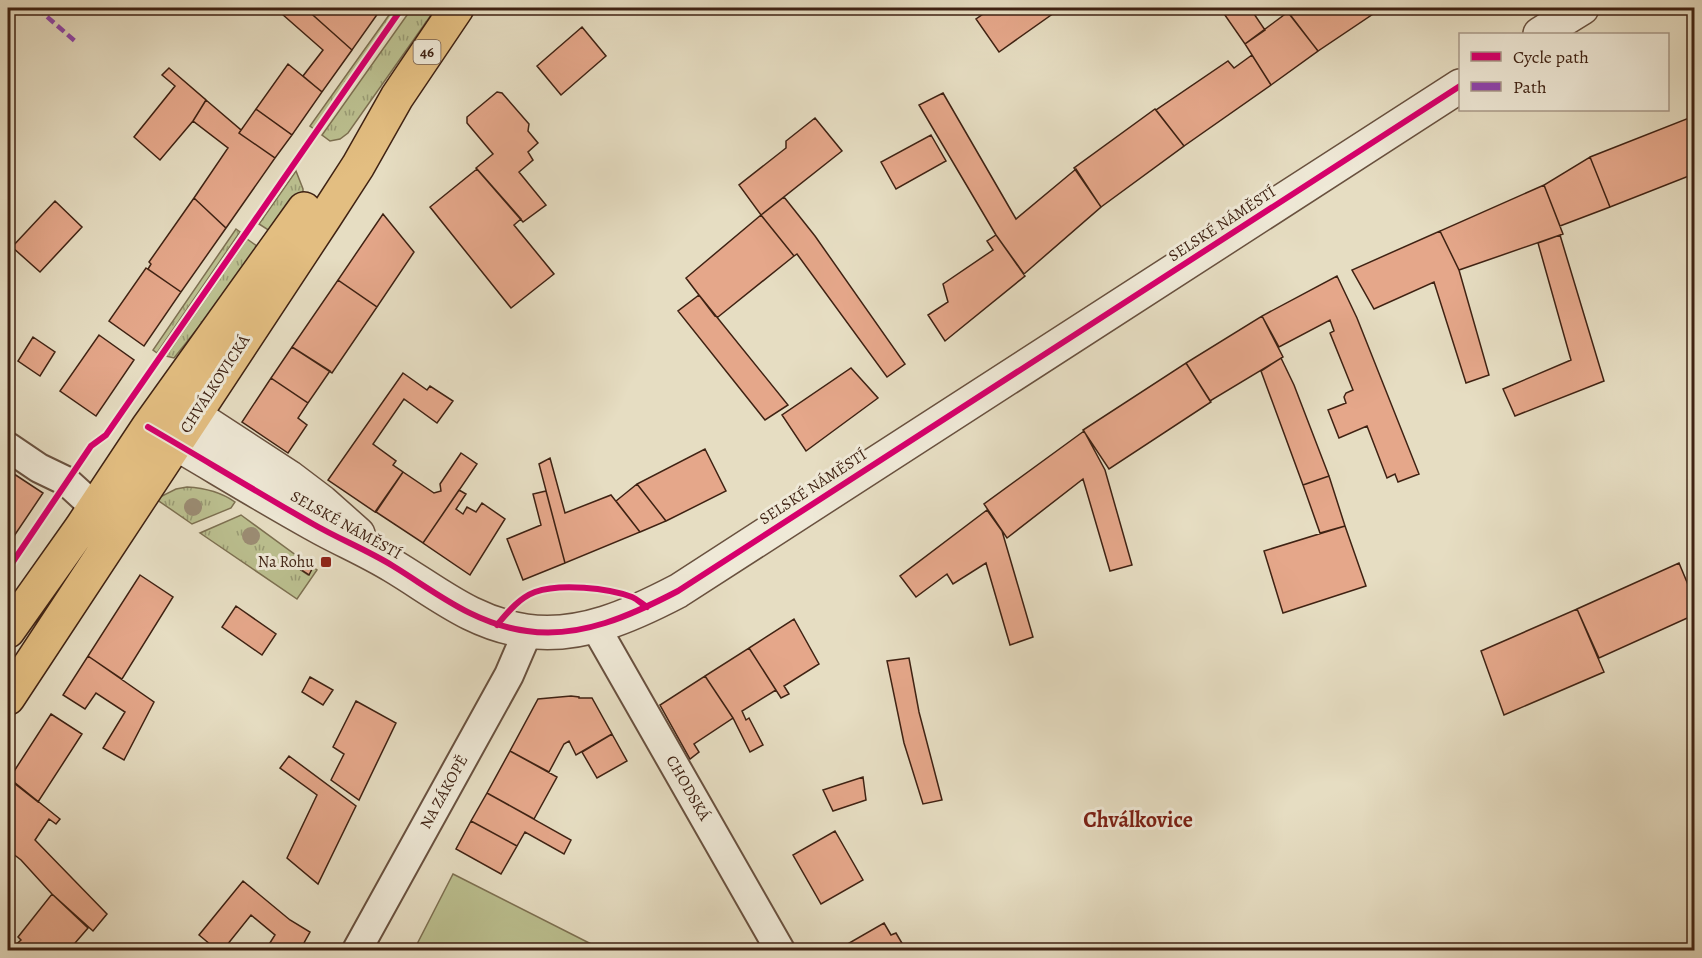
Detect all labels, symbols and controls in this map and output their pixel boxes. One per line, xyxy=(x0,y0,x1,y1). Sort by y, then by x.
legend xyxy=(1459,33,1669,111)
road number: 46 xyxy=(414,40,440,64)
text: Cycle path xyxy=(1513,45,1589,69)
text: Path xyxy=(1513,75,1547,99)
street label: SELSKÉ NÁMĚSTÍ xyxy=(1164,181,1280,267)
street label: CHVÁLKOVICKÁ xyxy=(175,330,255,438)
street label: SELSKÉ NÁMĚSTÍ xyxy=(755,444,871,530)
street label: SELSKÉ NÁMĚSTÍ xyxy=(286,485,406,565)
place label: Na Rohu xyxy=(258,551,314,573)
marker: Na Rohu xyxy=(319,555,333,569)
street label: NA ZÁKOPĚ xyxy=(415,751,473,833)
street label: CHODSKÁ xyxy=(660,751,716,825)
district label: Chválkovice xyxy=(1083,805,1193,835)

